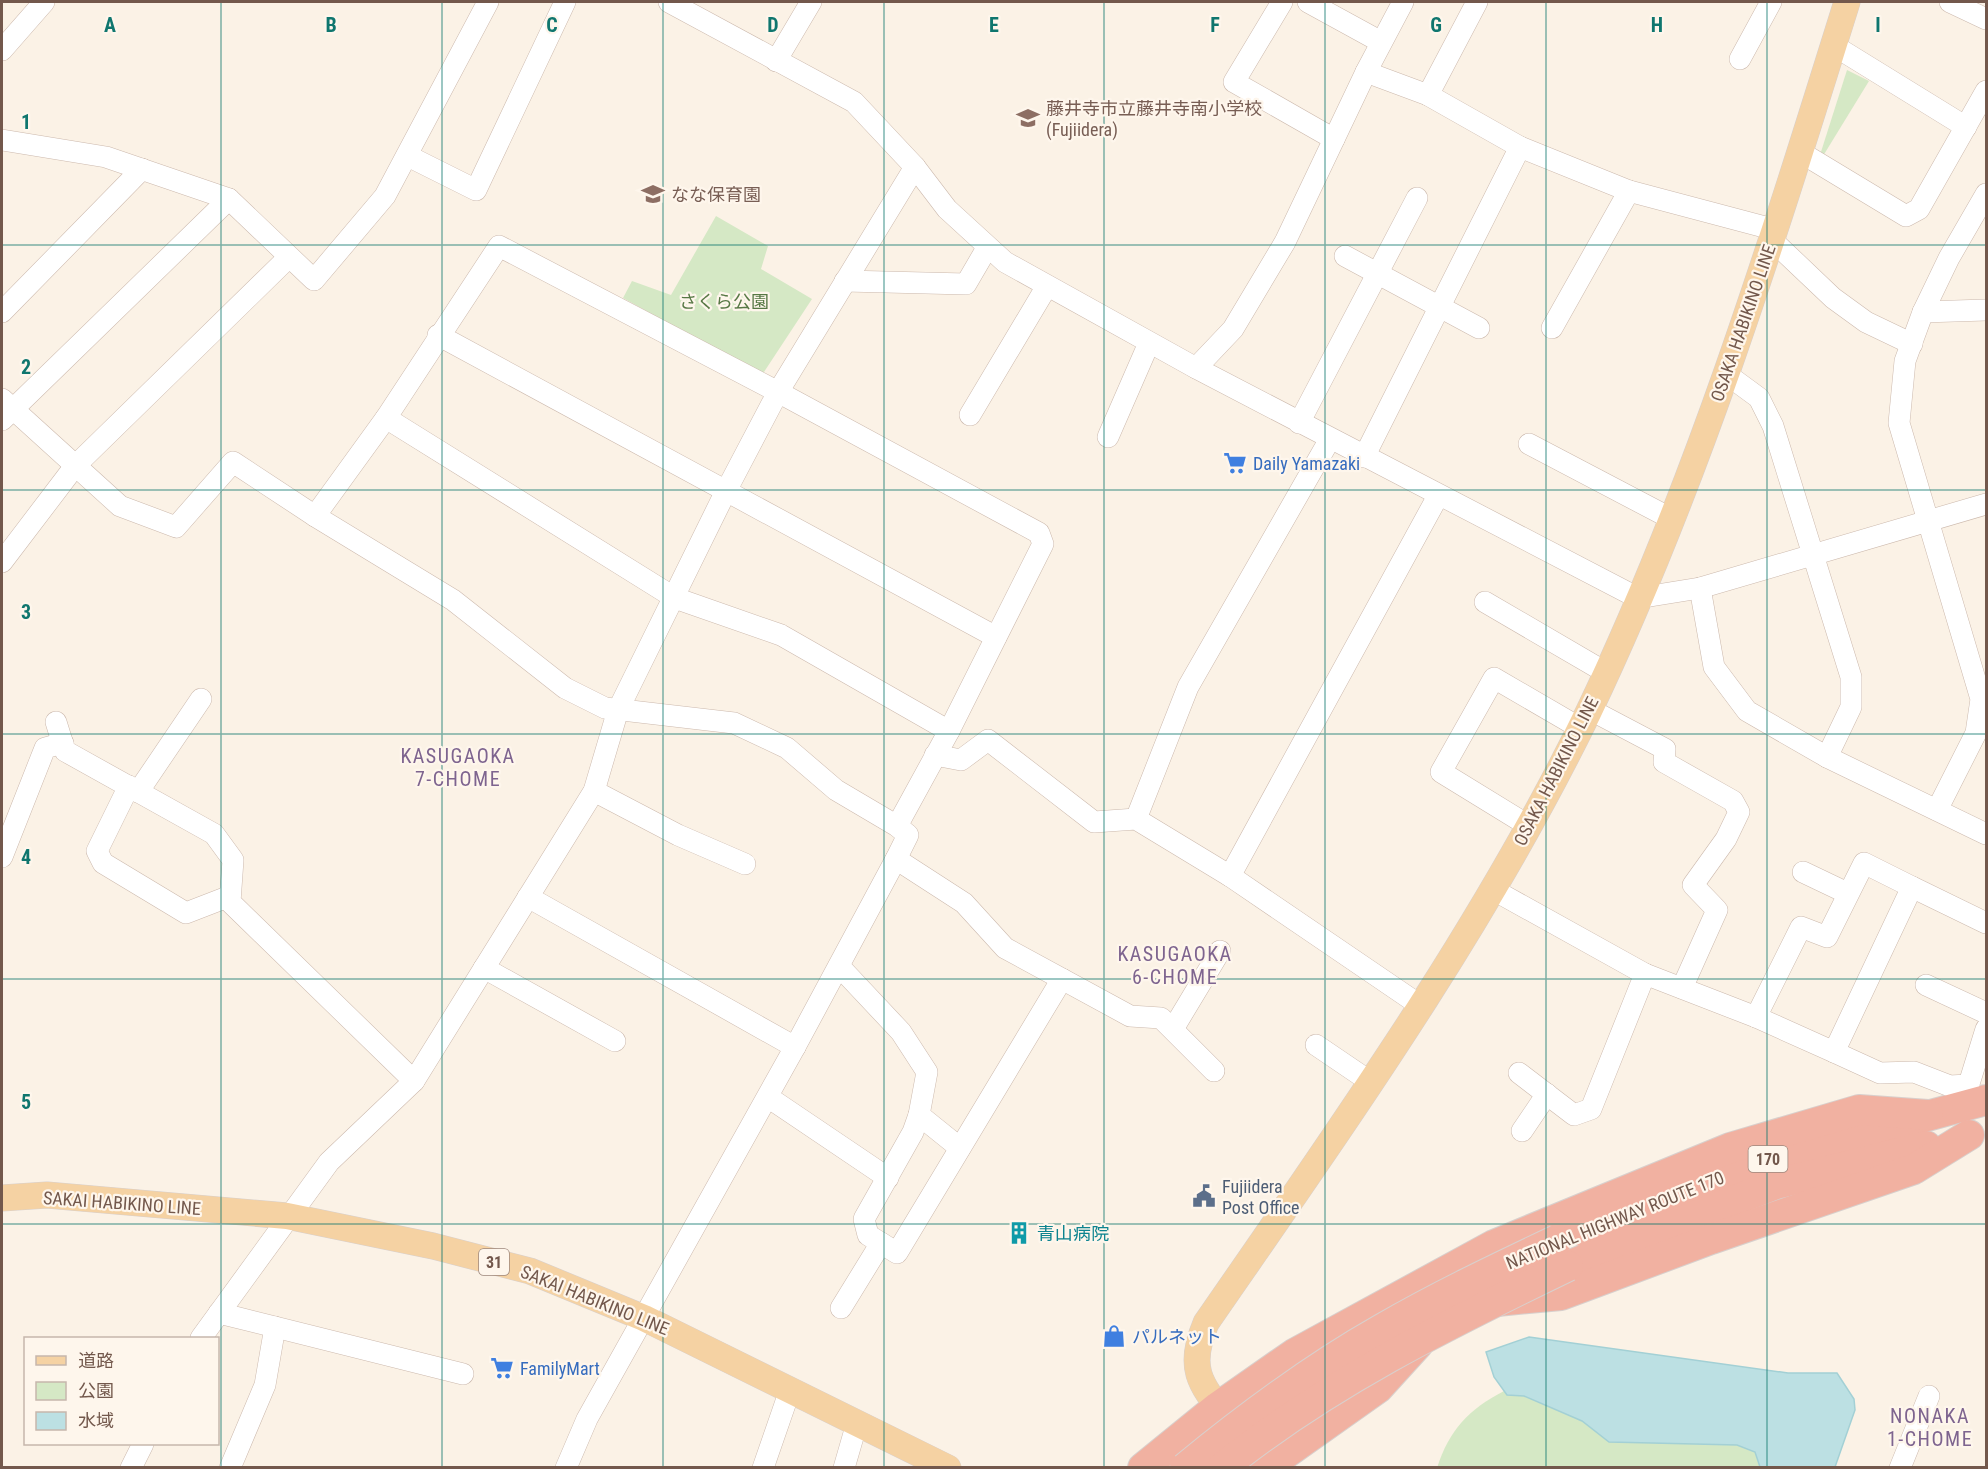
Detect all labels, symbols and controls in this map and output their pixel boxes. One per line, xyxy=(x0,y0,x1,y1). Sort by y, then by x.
text: A xyxy=(104,13,116,37)
text: B xyxy=(325,13,337,37)
text: C xyxy=(546,13,558,37)
text: D xyxy=(767,13,779,37)
text: E xyxy=(989,13,999,37)
text: F xyxy=(1210,13,1220,37)
text: G xyxy=(1430,13,1442,37)
text: H xyxy=(1651,13,1663,37)
text: I xyxy=(1875,13,1881,37)
place label: 藤井寺市立藤井寺南小学校 (Fujiidera) xyxy=(1046,98,1262,141)
school or university icon: 藤井寺市立藤井寺南小学校 (Fujiidera) xyxy=(1015,105,1041,131)
text: 1 xyxy=(21,110,31,134)
school or university icon: なな保育園 xyxy=(640,181,666,207)
place label: なな保育園 xyxy=(671,184,761,205)
street label: OSAKA HABIKINO LINE xyxy=(1706,242,1780,404)
park label: さくら公園 xyxy=(679,291,769,312)
text: 2 xyxy=(21,355,31,379)
supermarket icon: Daily Yamazaki xyxy=(1222,450,1248,476)
place label: Daily Yamazaki xyxy=(1253,453,1360,474)
text: 3 xyxy=(21,600,31,624)
street label: OSAKA HABIKINO LINE xyxy=(1509,693,1603,849)
district label: KASUGAOKA 7-CHOME xyxy=(400,744,516,791)
text: 4 xyxy=(21,845,31,869)
district label: KASUGAOKA 6-CHOME xyxy=(1117,942,1233,989)
text: 5 xyxy=(21,1090,31,1114)
road number: 170 xyxy=(1748,1146,1788,1172)
street label: NATIONAL HIGHWAY ROUTE 170 xyxy=(1503,1167,1727,1273)
place label: Fujiidera Post Office xyxy=(1222,1176,1300,1218)
public building icon: Fujiidera Post Office xyxy=(1191,1183,1217,1209)
street label: SAKAI HABIKINO LINE xyxy=(42,1187,202,1219)
building icon: 青山病院 xyxy=(1006,1220,1032,1246)
place label: 青山病院 xyxy=(1037,1223,1109,1244)
road number: 31 xyxy=(479,1249,509,1275)
street label: SAKAI HABIKINO LINE xyxy=(518,1261,672,1339)
shop icon: パルネット xyxy=(1101,1323,1127,1349)
place label: パルネット xyxy=(1132,1326,1222,1347)
legend xyxy=(24,1337,219,1445)
text: 道路 xyxy=(78,1350,114,1371)
supermarket icon: FamilyMart xyxy=(489,1355,515,1381)
place label: FamilyMart xyxy=(520,1358,600,1379)
text: 公園 xyxy=(78,1380,114,1401)
district label: NONAKA 1-CHOME xyxy=(1887,1404,1973,1451)
text: 水域 xyxy=(78,1410,114,1431)

